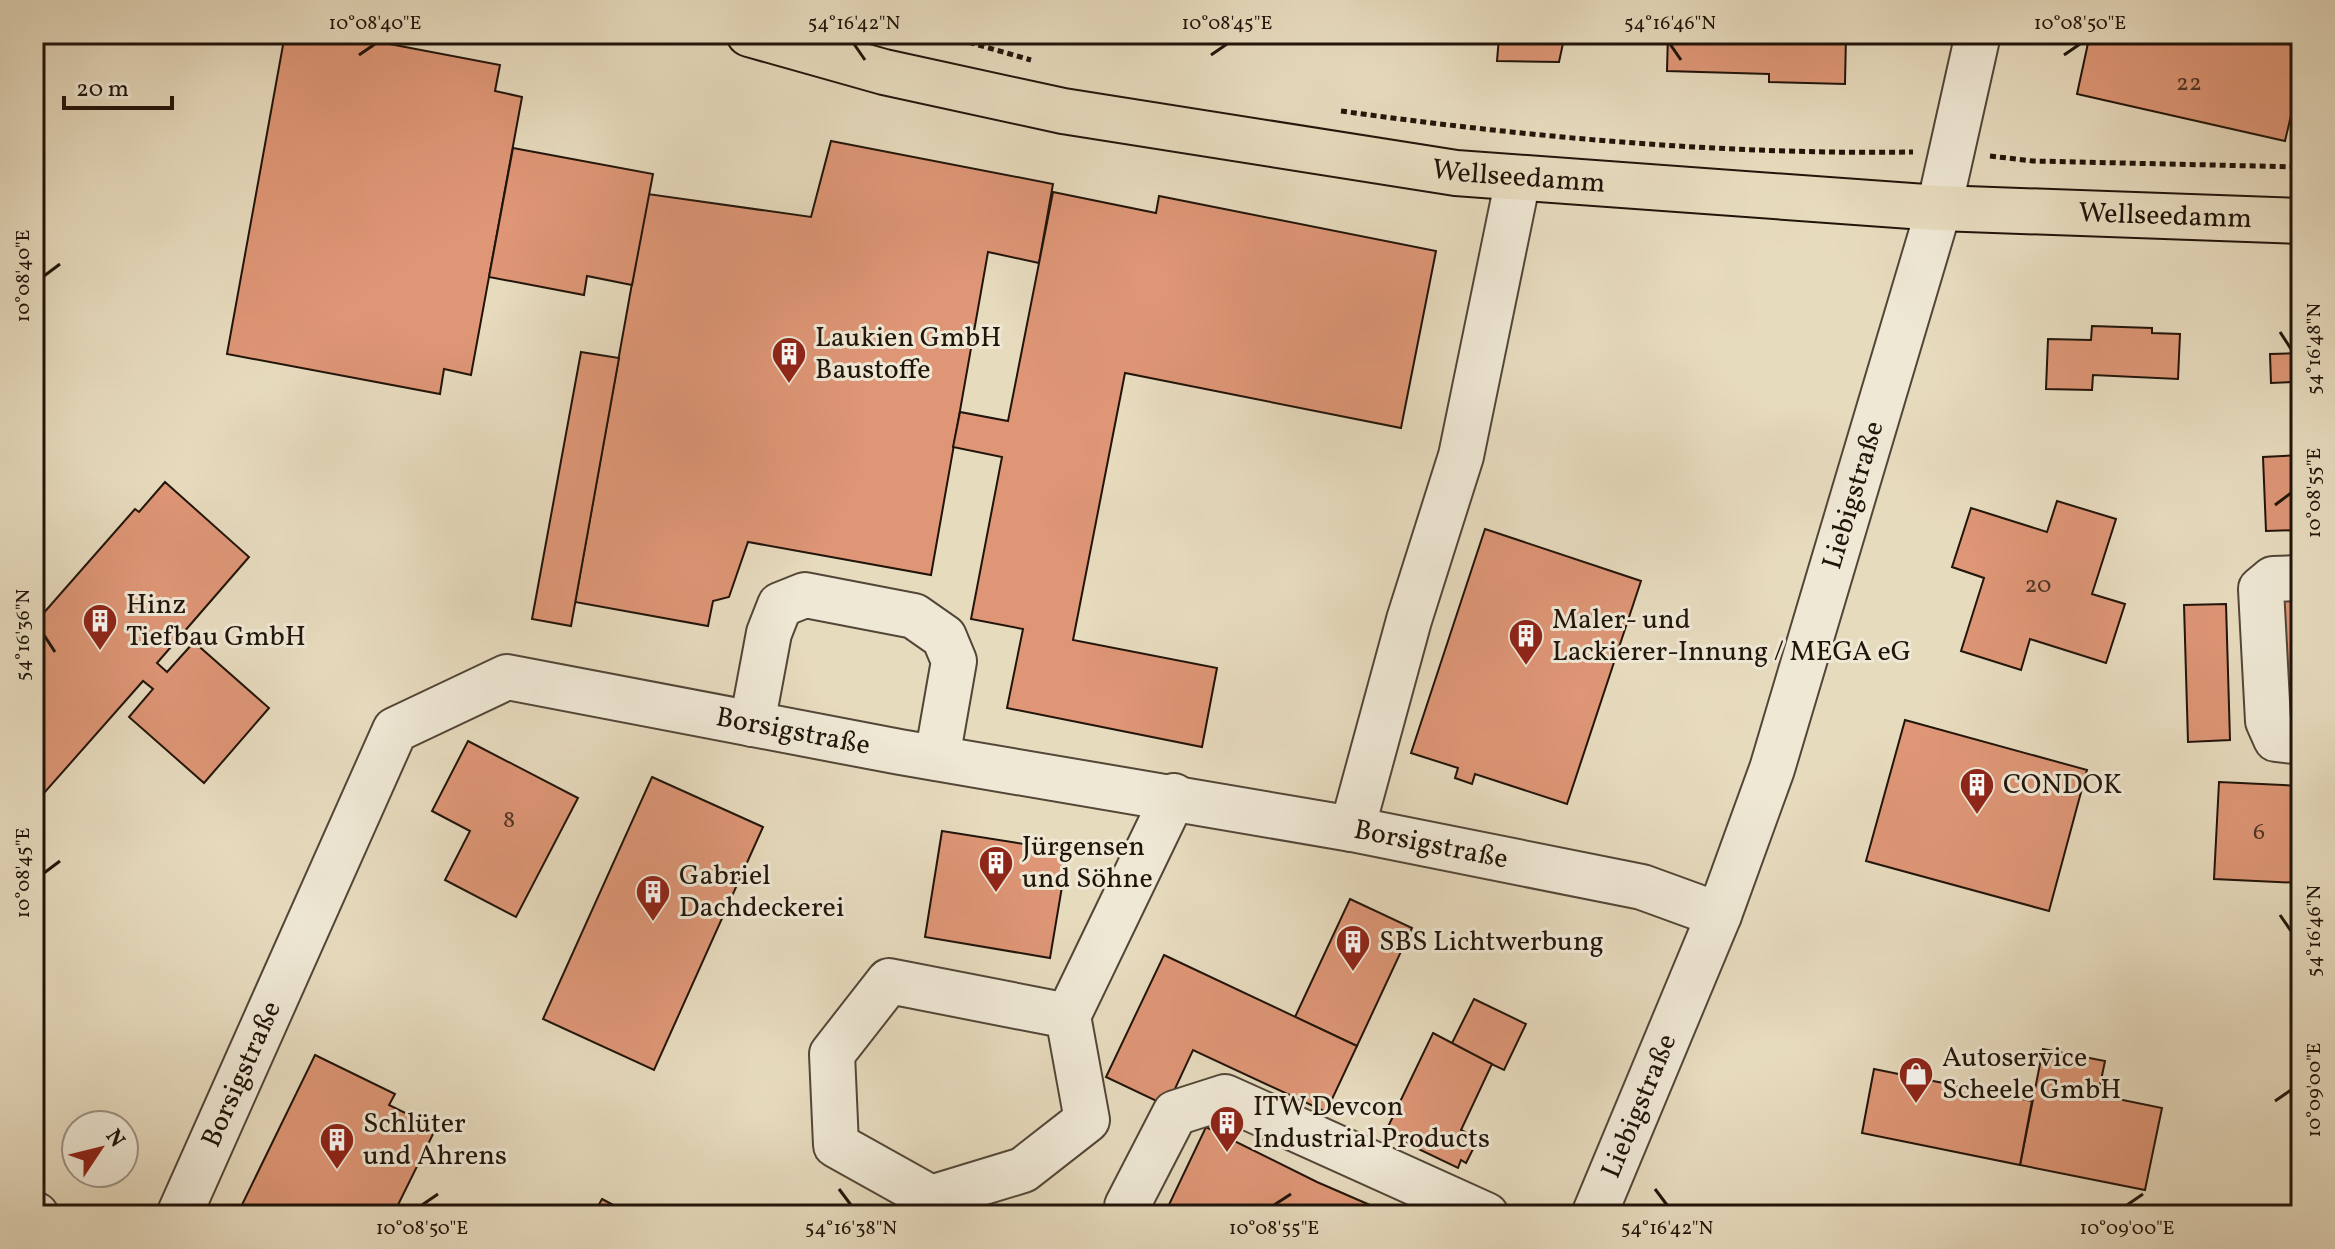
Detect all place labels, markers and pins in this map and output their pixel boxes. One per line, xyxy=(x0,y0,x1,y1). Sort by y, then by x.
place label: Laukien GmbH Baustoffe xyxy=(815,319,1001,390)
building icon: Laukien GmbH Baustoffe xyxy=(770,335,808,385)
place label: Hinz Tiefbau GmbH xyxy=(126,586,306,657)
place label: Maler- und Lackierer-Innung / MEGA eG xyxy=(1552,601,1911,672)
building icon: Hinz Tiefbau GmbH xyxy=(81,602,119,652)
building icon: Maler- und Lackierer-Innung / MEGA eG xyxy=(1507,617,1545,667)
building icon: CONDOK xyxy=(1958,766,1996,816)
place label: CONDOK xyxy=(2003,766,2122,805)
place label: Jürgensen und Söhne xyxy=(1022,828,1153,899)
building icon: Jürgensen und Söhne xyxy=(977,844,1015,894)
place label: Gabriel Dachdeckerei xyxy=(679,857,844,928)
building icon: Gabriel Dachdeckerei xyxy=(634,873,672,923)
building icon: SBS Lichtwerbung xyxy=(1334,923,1372,973)
place label: SBS Lichtwerbung xyxy=(1379,923,1604,962)
place label: Autoservice Scheele GmbH xyxy=(1942,1039,2121,1110)
shop icon: Autoservice Scheele GmbH xyxy=(1897,1055,1935,1105)
place label: ITW Devcon Industrial Products xyxy=(1253,1088,1490,1159)
building icon: ITW Devcon Industrial Products xyxy=(1208,1104,1246,1154)
place label: Schlüter und Ahrens xyxy=(363,1105,507,1176)
building icon: Schlüter und Ahrens xyxy=(318,1121,356,1171)

